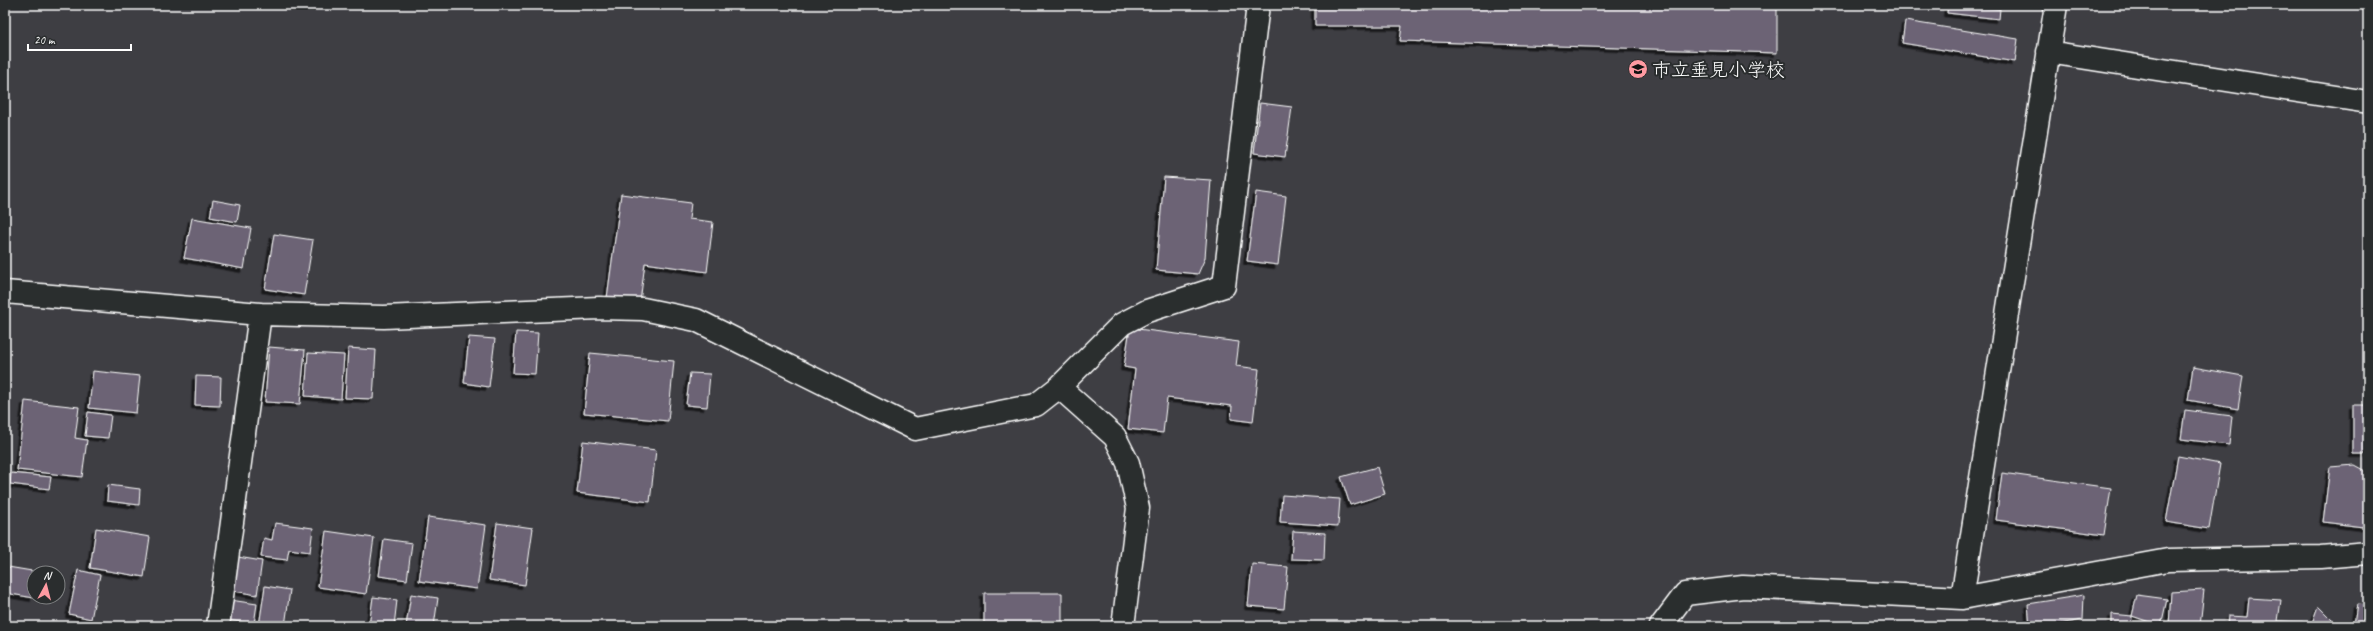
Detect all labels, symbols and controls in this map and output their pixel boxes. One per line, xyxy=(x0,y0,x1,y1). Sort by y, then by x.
scale bar xyxy=(28,26,131,52)
text: 20 m xyxy=(34,32,56,48)
school or university icon: 市立垂見小学校 xyxy=(1627,58,1649,80)
place label: 市立垂見小学校 xyxy=(1652,58,1785,82)
north arrow xyxy=(26,565,66,605)
text: N xyxy=(43,568,54,583)

